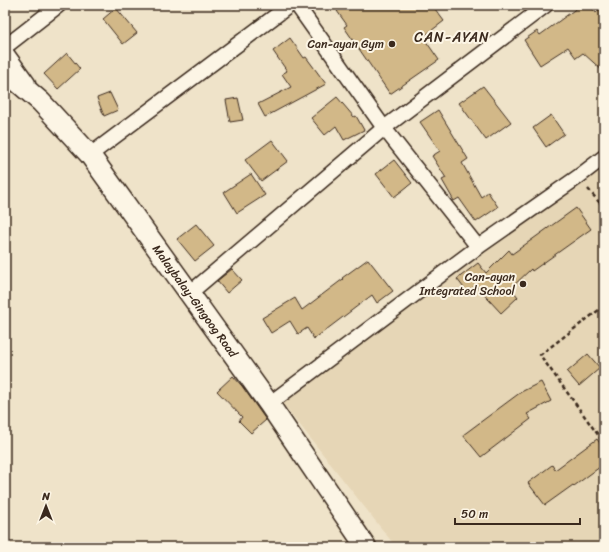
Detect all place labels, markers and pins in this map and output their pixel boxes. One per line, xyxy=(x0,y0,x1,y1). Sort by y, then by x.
place label: Can-ayan Gym xyxy=(308,33,384,55)
marker: Can-ayan Gym xyxy=(387,39,397,49)
place label: Can-ayan Integrated School xyxy=(418,266,516,302)
marker: Can-ayan Integrated School xyxy=(518,279,528,289)

